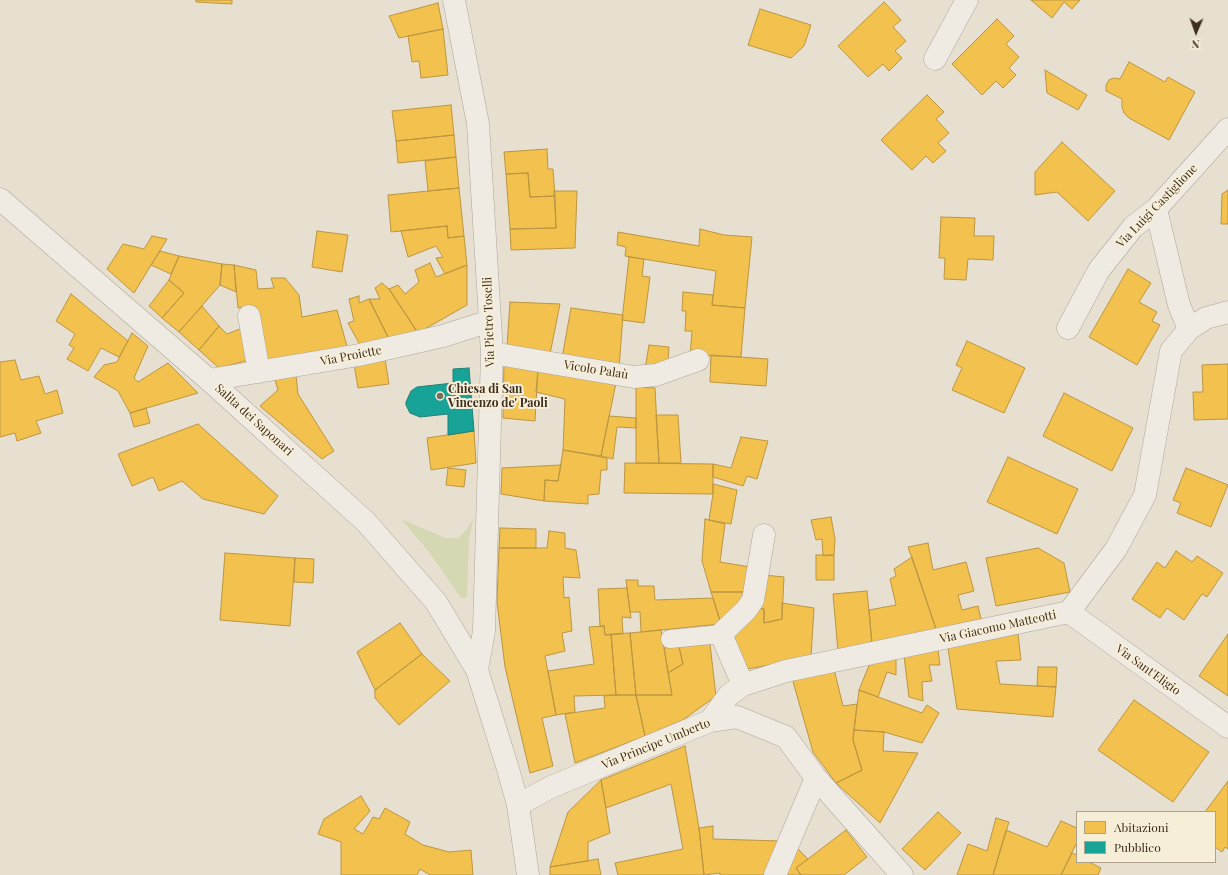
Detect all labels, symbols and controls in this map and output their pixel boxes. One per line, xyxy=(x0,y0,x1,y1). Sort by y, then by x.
north arrow xyxy=(1176,12,1216,52)
text: N xyxy=(1191,37,1200,52)
street label: Via Luigi Castiglione xyxy=(1113,161,1201,251)
street label: Via Pietro Toselli xyxy=(480,277,498,367)
street label: Via Proiette xyxy=(319,343,383,369)
street label: Vicolo Palaù xyxy=(563,358,629,382)
street label: Salita dei Saponari xyxy=(212,381,296,459)
place label: Chiesa di San Vincenzo de' Paoli xyxy=(448,382,548,410)
marker: Chiesa di San Vincenzo de' Paoli xyxy=(435,391,445,401)
street label: Via Giacomo Matteotti xyxy=(938,608,1058,646)
street label: Via Sant'Eligio xyxy=(1113,642,1183,698)
street label: Via Principe Umberto xyxy=(600,716,712,772)
legend xyxy=(1076,811,1216,863)
text: Abitazioni xyxy=(1114,819,1169,835)
text: Pubblico xyxy=(1114,839,1161,855)

